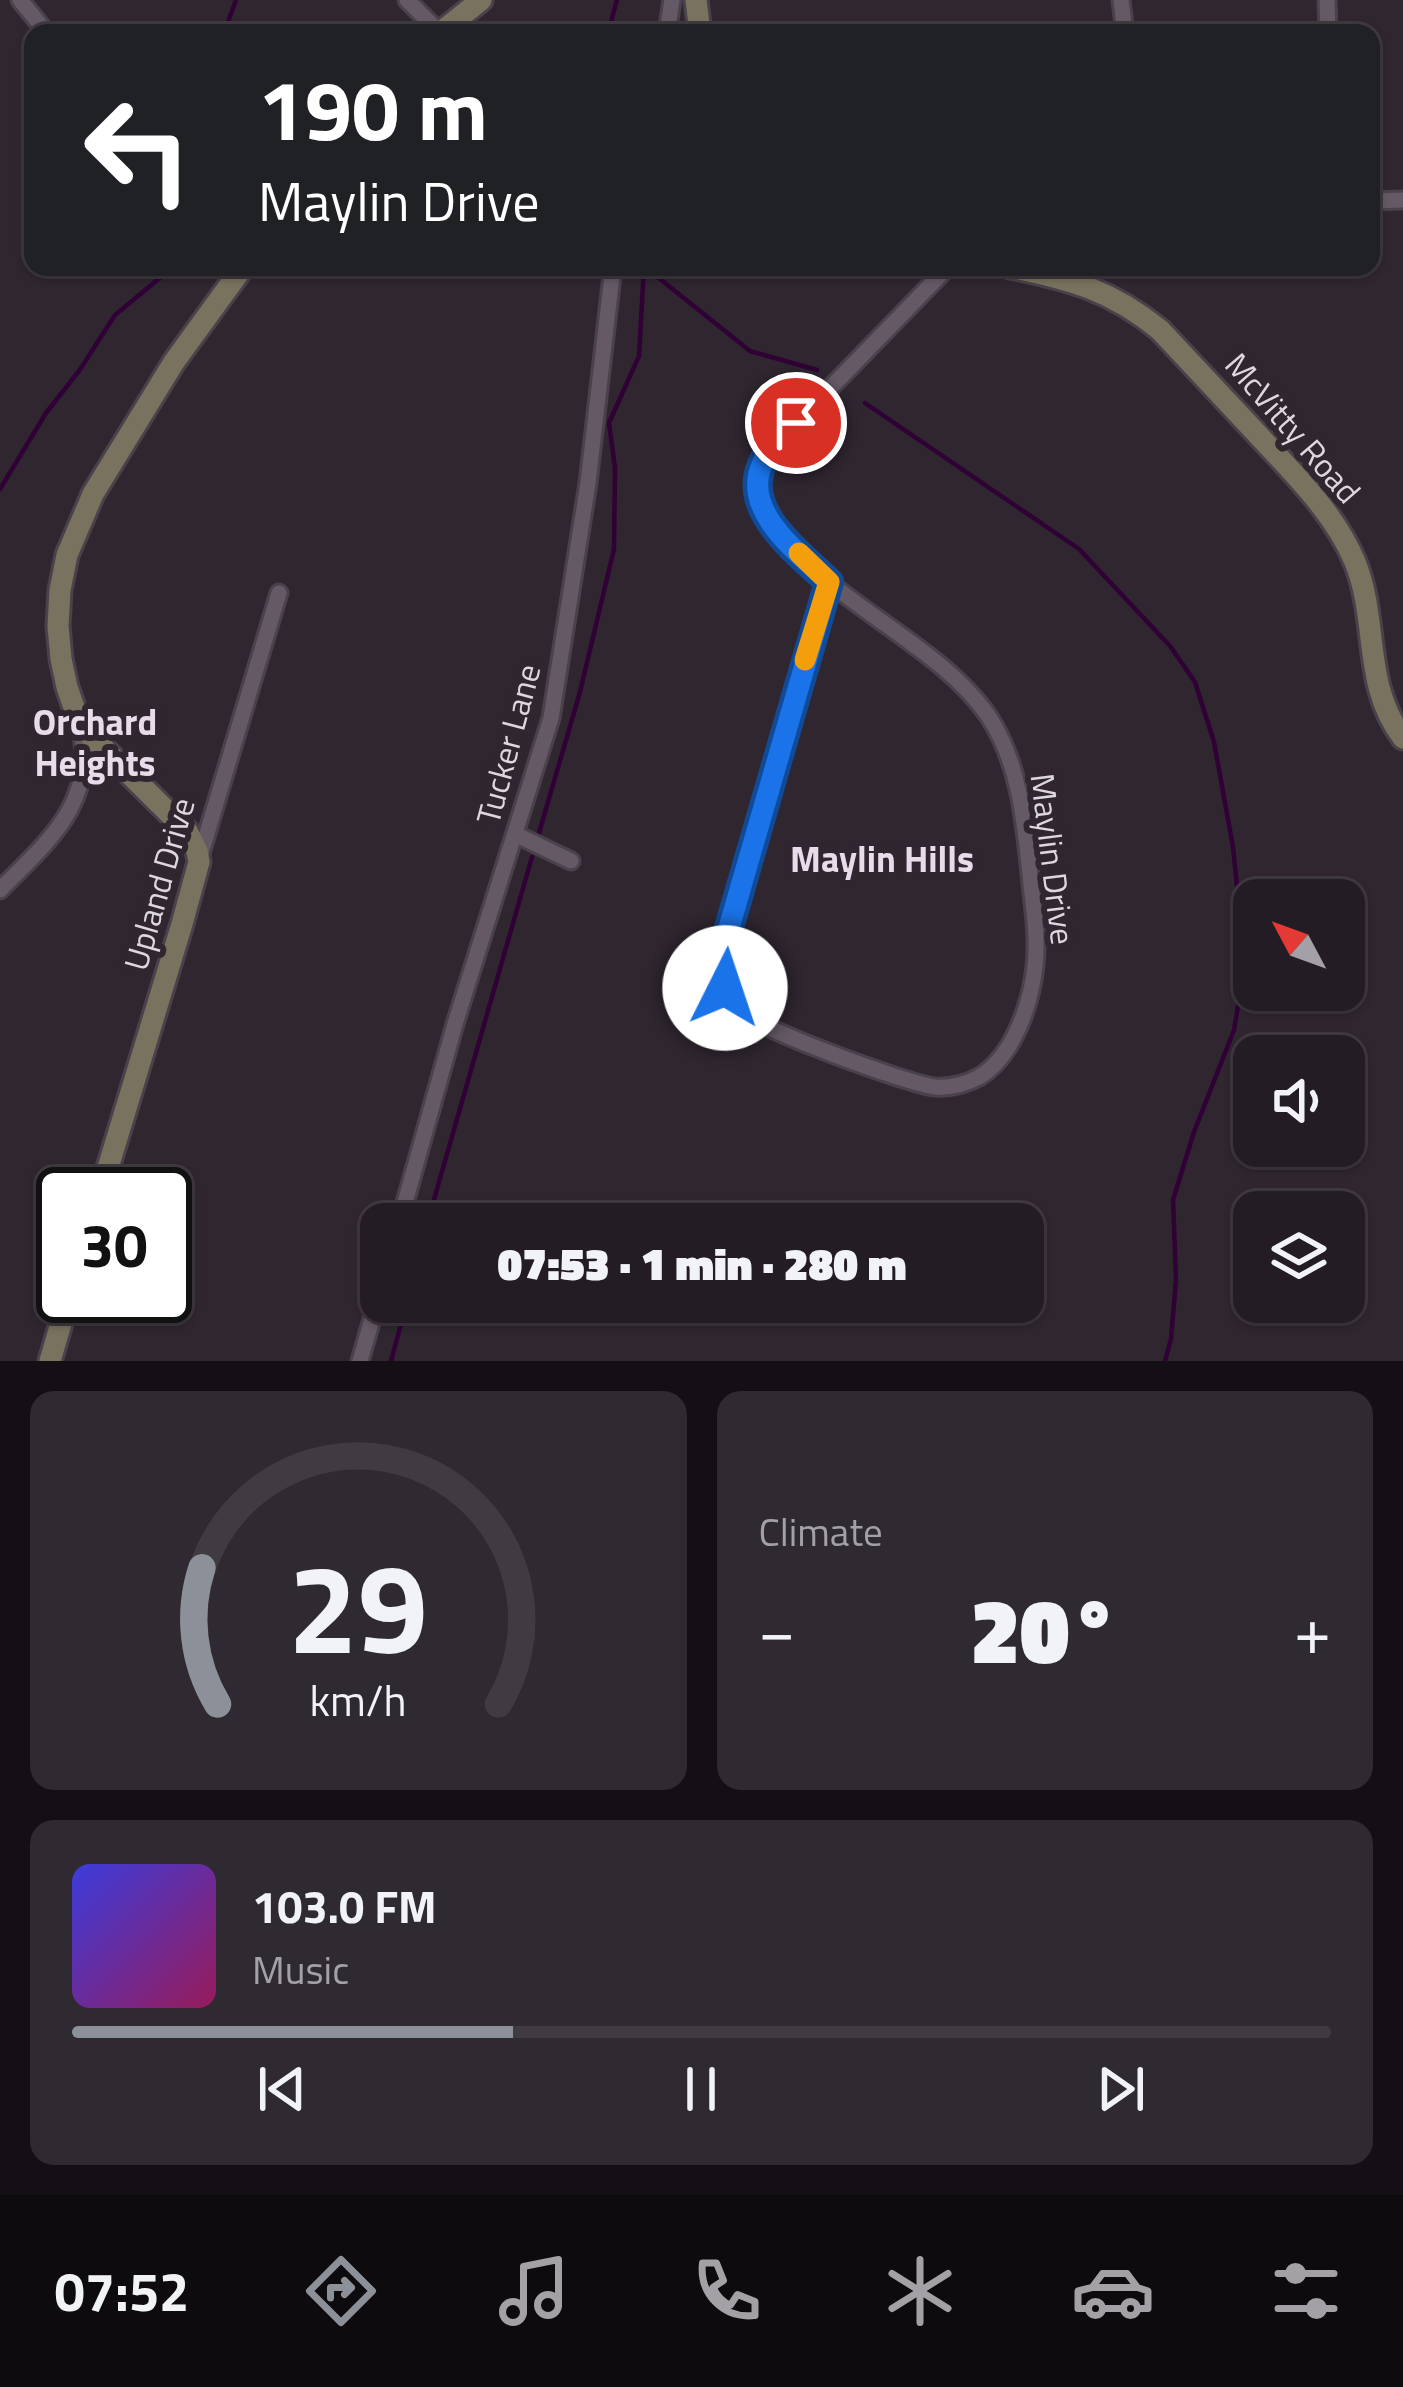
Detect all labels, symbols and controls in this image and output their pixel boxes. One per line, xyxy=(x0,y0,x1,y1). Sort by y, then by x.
text: 190 m xyxy=(258,45,488,173)
icon: left xyxy=(60,72,216,228)
text: Maylin Drive xyxy=(258,160,540,242)
street label: McVitty Road xyxy=(1213,341,1373,515)
pin xyxy=(745,372,847,474)
icon: arrive xyxy=(763,390,829,456)
street label: Tucker Lane xyxy=(463,658,553,830)
district label: Orchard Heights xyxy=(33,694,157,790)
street label: Maylin Drive xyxy=(1018,771,1088,947)
street label: Upland Drive xyxy=(111,792,207,976)
district label: Maylin Hills xyxy=(790,831,974,886)
north arrow xyxy=(1233,879,1365,1011)
map controls xyxy=(1233,879,1365,1323)
position arrow xyxy=(662,925,788,1051)
button: sound xyxy=(1233,1035,1365,1167)
speed limit sign: 30 xyxy=(36,1167,192,1323)
button: layers xyxy=(1233,1191,1365,1323)
text: 07:53 · 1 min · 280 m xyxy=(498,1229,906,1297)
text: Climate xyxy=(759,1502,883,1561)
text: 29 xyxy=(288,1512,428,1701)
text: 20° xyxy=(971,1561,1119,1698)
text: − xyxy=(759,1579,795,1680)
text: + xyxy=(1294,1579,1331,1680)
text: km/h xyxy=(310,1666,407,1732)
text: 103.0 FM xyxy=(252,1872,437,1940)
text: Music xyxy=(252,1940,349,1999)
icon: previous xyxy=(249,2056,315,2122)
icon: pause xyxy=(668,2056,734,2122)
icon: next xyxy=(1088,2056,1154,2122)
icon: directions xyxy=(299,2249,383,2333)
icon: music xyxy=(492,2249,576,2333)
icon: phone xyxy=(685,2249,769,2333)
icon: climate xyxy=(878,2249,962,2333)
icon: car xyxy=(1071,2249,1155,2333)
icon: filters xyxy=(1264,2249,1348,2333)
text: 07:52 xyxy=(55,2250,189,2332)

